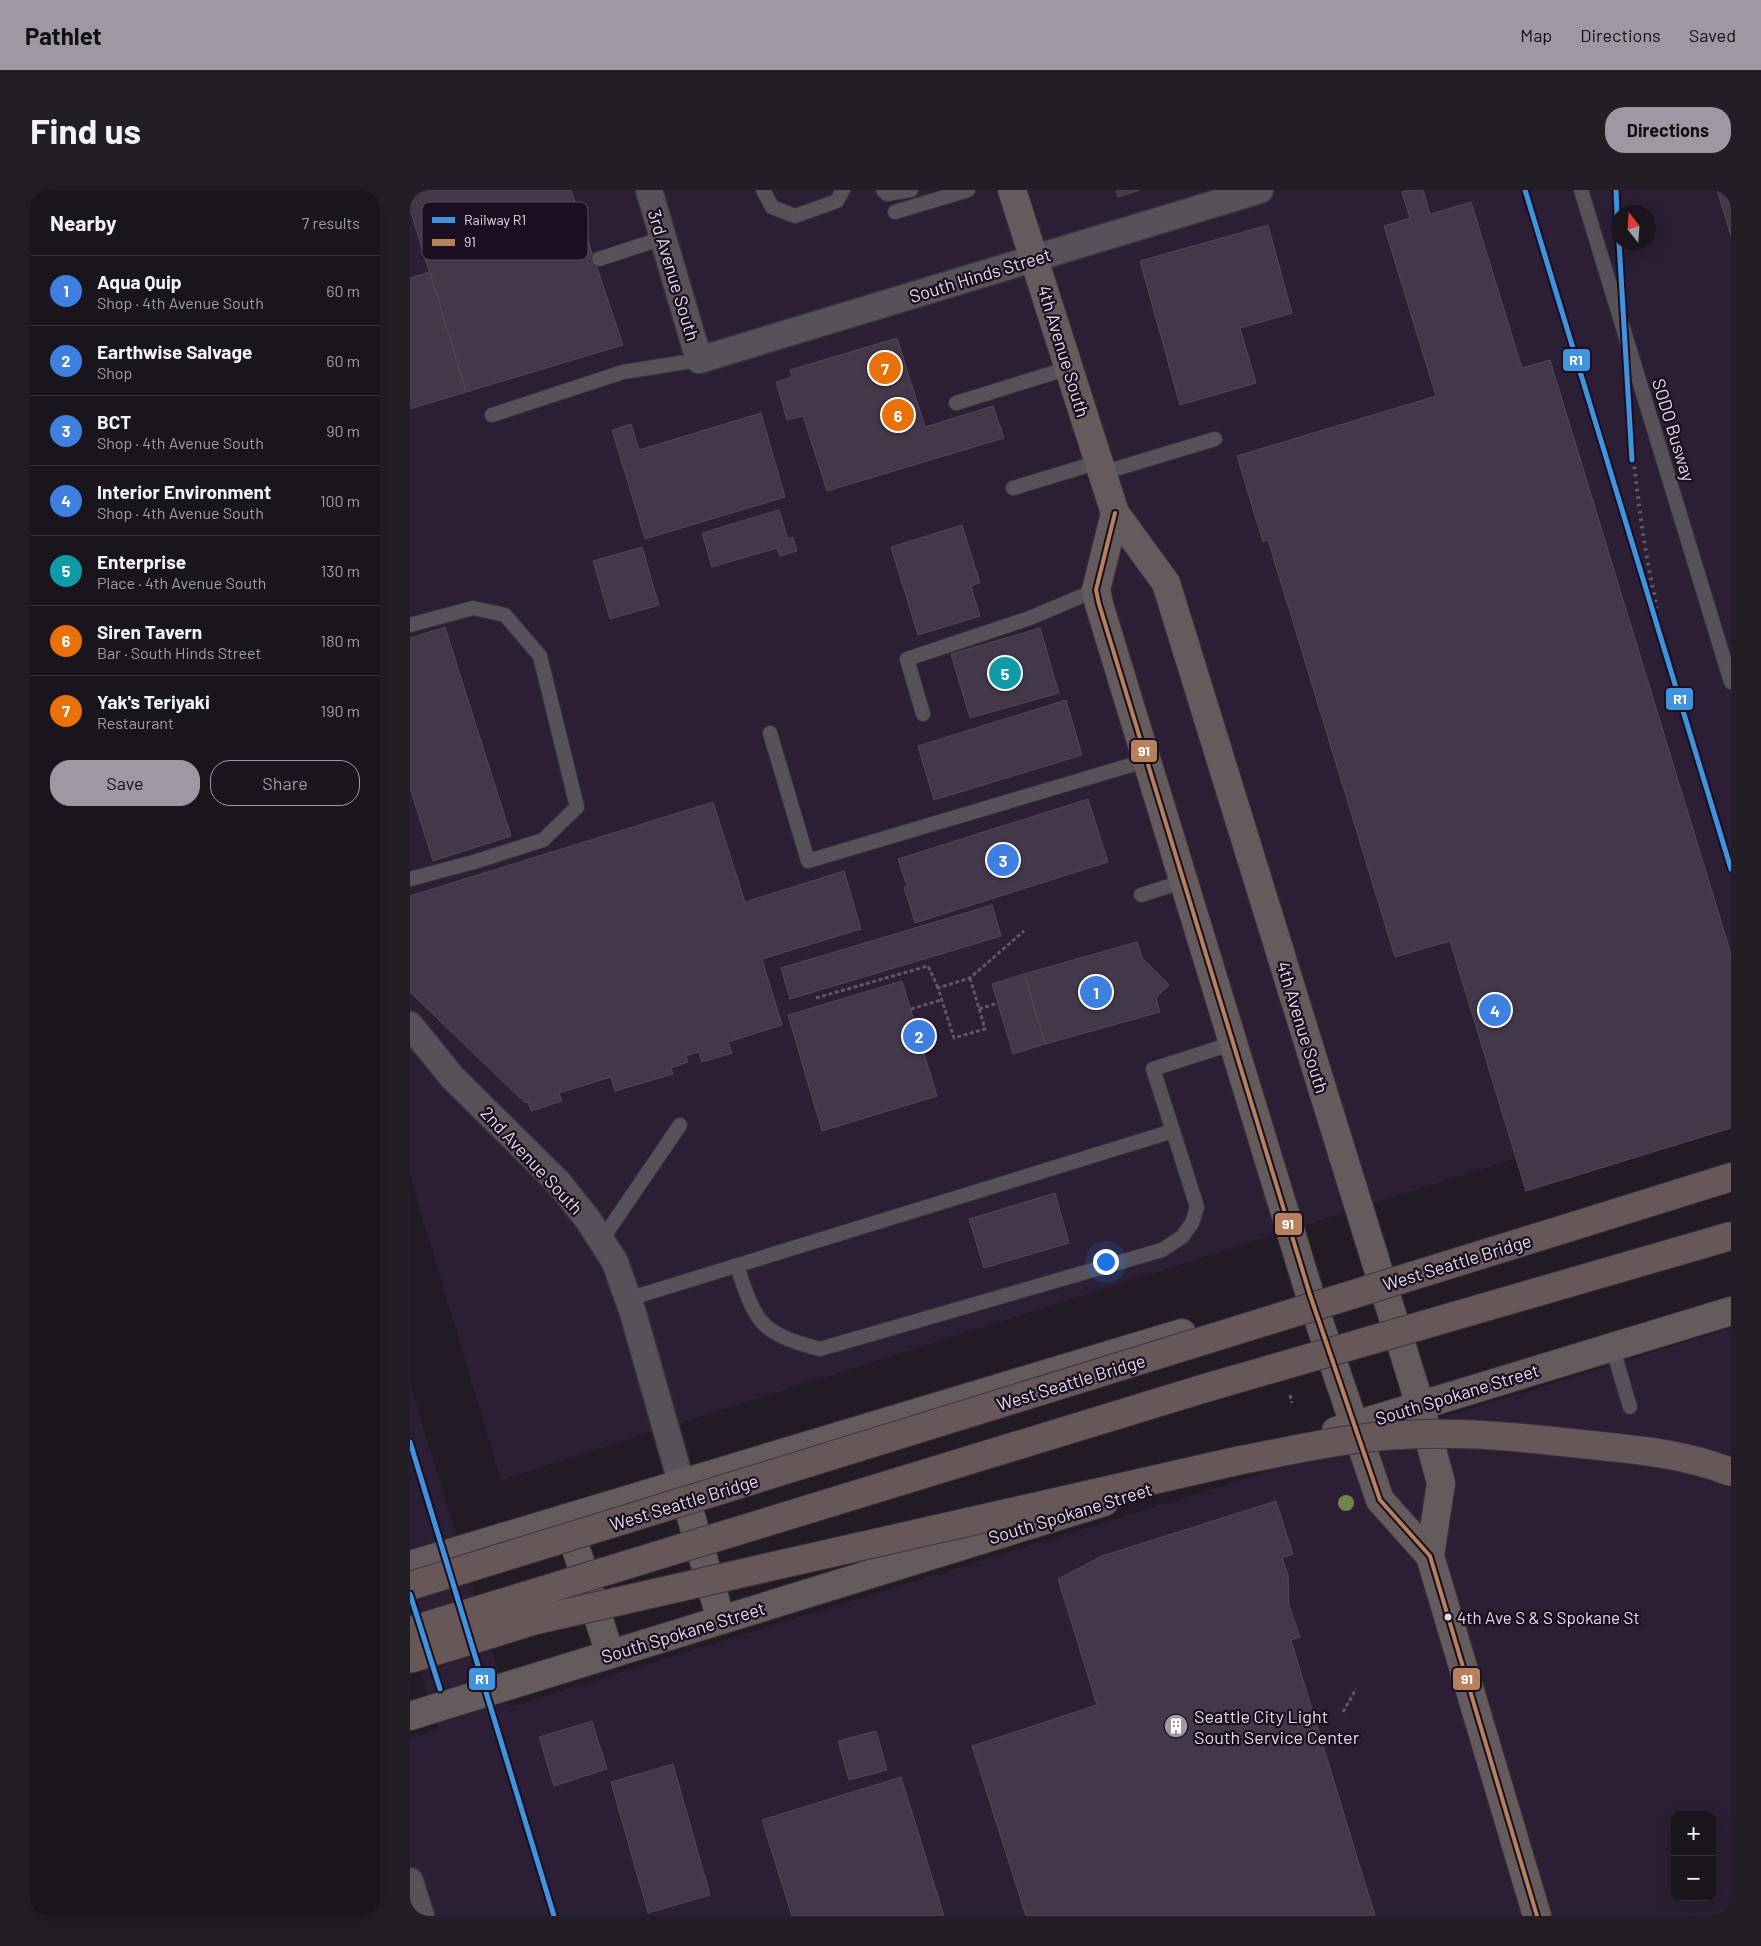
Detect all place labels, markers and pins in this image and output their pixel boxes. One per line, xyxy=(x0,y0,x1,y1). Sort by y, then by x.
pin: 7 xyxy=(869,349,901,387)
pin: 6 xyxy=(882,396,914,434)
pin: 5 xyxy=(989,654,1021,692)
pin: 3 xyxy=(987,841,1019,879)
pin: 1 xyxy=(1080,973,1112,1011)
pin: 4 xyxy=(1479,991,1511,1029)
pin: 2 xyxy=(903,1017,935,1055)
place label: 4th Ave S & S Spokane St xyxy=(1457,1607,1640,1627)
marker: 4th Ave S & S Spokane St xyxy=(1443,1612,1453,1622)
place label: Seattle City Light South Service Center xyxy=(1194,1705,1360,1748)
building icon: Seattle City Light South Service Center xyxy=(1163,1713,1189,1739)

